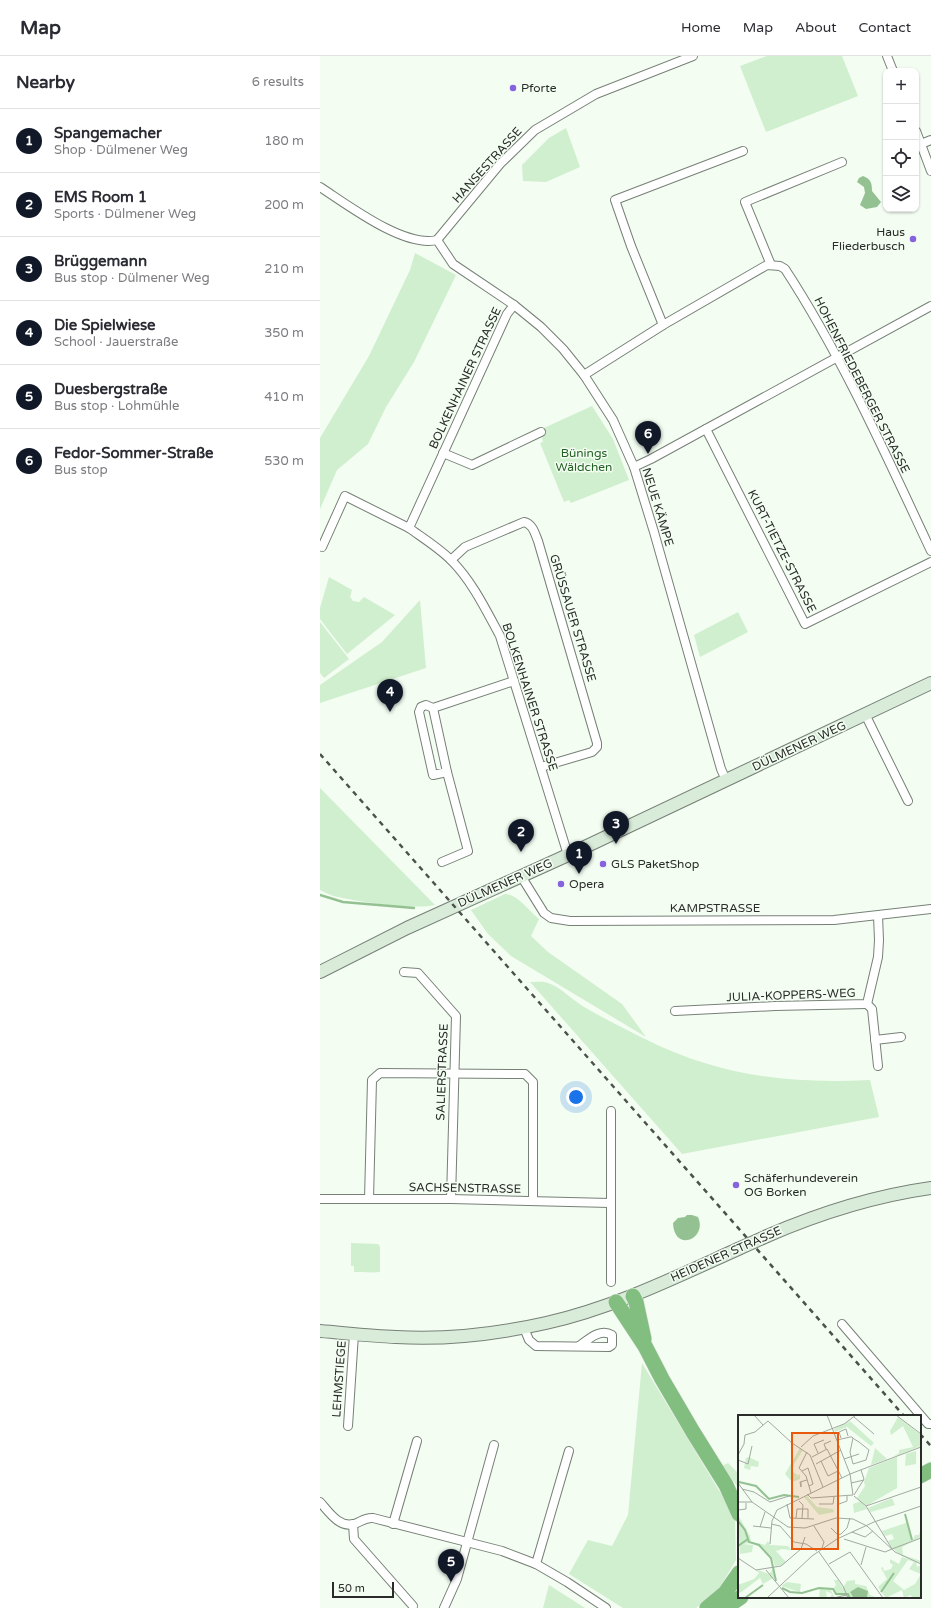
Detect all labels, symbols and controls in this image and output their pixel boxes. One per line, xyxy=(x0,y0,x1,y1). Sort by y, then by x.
text: Map xyxy=(20,17,61,39)
text: Home xyxy=(681,19,721,36)
text: Map xyxy=(743,19,773,36)
text: About xyxy=(795,19,837,36)
text: Contact xyxy=(859,19,911,36)
map controls xyxy=(883,68,919,212)
button: + xyxy=(883,68,919,104)
text: Nearby xyxy=(16,72,75,93)
text: 6 results xyxy=(252,74,304,90)
place label: Pforte xyxy=(521,81,557,95)
marker: Pforte xyxy=(508,83,518,93)
button: − xyxy=(883,104,919,140)
text: Spangemacher xyxy=(54,124,162,142)
street label: HANSESTRASSE xyxy=(449,124,525,206)
text: 1 xyxy=(25,133,33,149)
text: 180 m xyxy=(264,133,304,149)
button: locate xyxy=(883,140,919,176)
text: Shop · Dülmener Weg xyxy=(54,142,188,158)
button: layers xyxy=(883,176,919,212)
text: EMS Room 1 xyxy=(54,188,147,206)
text: 2 xyxy=(25,197,33,213)
text: 200 m xyxy=(264,197,304,213)
text: Sports · Dülmener Weg xyxy=(54,206,196,222)
place label: Haus Fliederbusch xyxy=(832,225,905,253)
marker: Haus Fliederbusch xyxy=(908,234,918,244)
text: Brüggemann xyxy=(54,252,147,270)
text: 3 xyxy=(25,261,33,277)
text: 210 m xyxy=(264,261,304,277)
text: Bus stop · Dülmener Weg xyxy=(54,270,210,286)
street label: HOHENFRIEDEBERGER STRASSE xyxy=(811,295,913,476)
street label: BOLKENHAINER STRASSE xyxy=(426,305,504,451)
text: Die Spielwiese xyxy=(54,316,156,334)
text: 4 xyxy=(25,325,33,341)
text: 350 m xyxy=(264,325,304,341)
text: School · Jauerstraße xyxy=(54,334,178,350)
text: Duesbergstraße xyxy=(54,380,168,398)
text: 5 xyxy=(25,389,33,405)
text: 410 m xyxy=(264,389,304,405)
text: Bus stop · Lohmühle xyxy=(54,398,179,414)
pin: 6 xyxy=(635,421,661,454)
text: Fedor-Sommer-Straße xyxy=(54,444,214,462)
park label: Bünings Wäldchen xyxy=(556,446,612,474)
text: 6 xyxy=(25,453,33,469)
text: 530 m xyxy=(264,453,304,469)
text: Bus stop xyxy=(54,462,108,478)
street label: NEUE KÄMPE xyxy=(639,466,677,548)
street label: KURT-TIETZE-STRASSE xyxy=(745,487,819,615)
street label: GRÜSSAUER STRASSE xyxy=(547,552,599,684)
street label: BOLKENHAINER STRASSE xyxy=(499,621,561,773)
pin: 4 xyxy=(377,679,403,712)
street label: DÜLMENER WEG xyxy=(750,718,848,774)
pin: 3 xyxy=(603,811,629,844)
pin: 2 xyxy=(508,819,534,852)
pin: 1 xyxy=(566,841,592,874)
street label: DÜLMENER WEG xyxy=(456,856,554,910)
place label: GLS PaketShop xyxy=(611,857,699,871)
marker: GLS PaketShop xyxy=(598,859,608,869)
place label: Opera xyxy=(569,877,604,891)
marker: Opera xyxy=(556,879,566,889)
street label: KAMPSTRASSE xyxy=(670,901,761,915)
street label: JULIA-KOPPERS-WEG xyxy=(726,986,856,1004)
street label: SALIERSTRASSE xyxy=(433,1023,451,1121)
your location xyxy=(566,1087,586,1107)
place label: Schäferhundeverein OG Borken xyxy=(744,1171,858,1199)
street label: SACHSENSTRASSE xyxy=(409,1180,522,1196)
marker: Schäferhundeverein OG Borken xyxy=(731,1180,741,1190)
street label: HEIDENER STRASSE xyxy=(668,1223,784,1285)
street label: LEHMSTIEGE xyxy=(329,1340,349,1418)
inset map xyxy=(738,1415,921,1598)
pin: 5 xyxy=(438,1549,464,1582)
scale bar xyxy=(332,1580,394,1599)
text: 50 m xyxy=(338,1582,365,1595)

